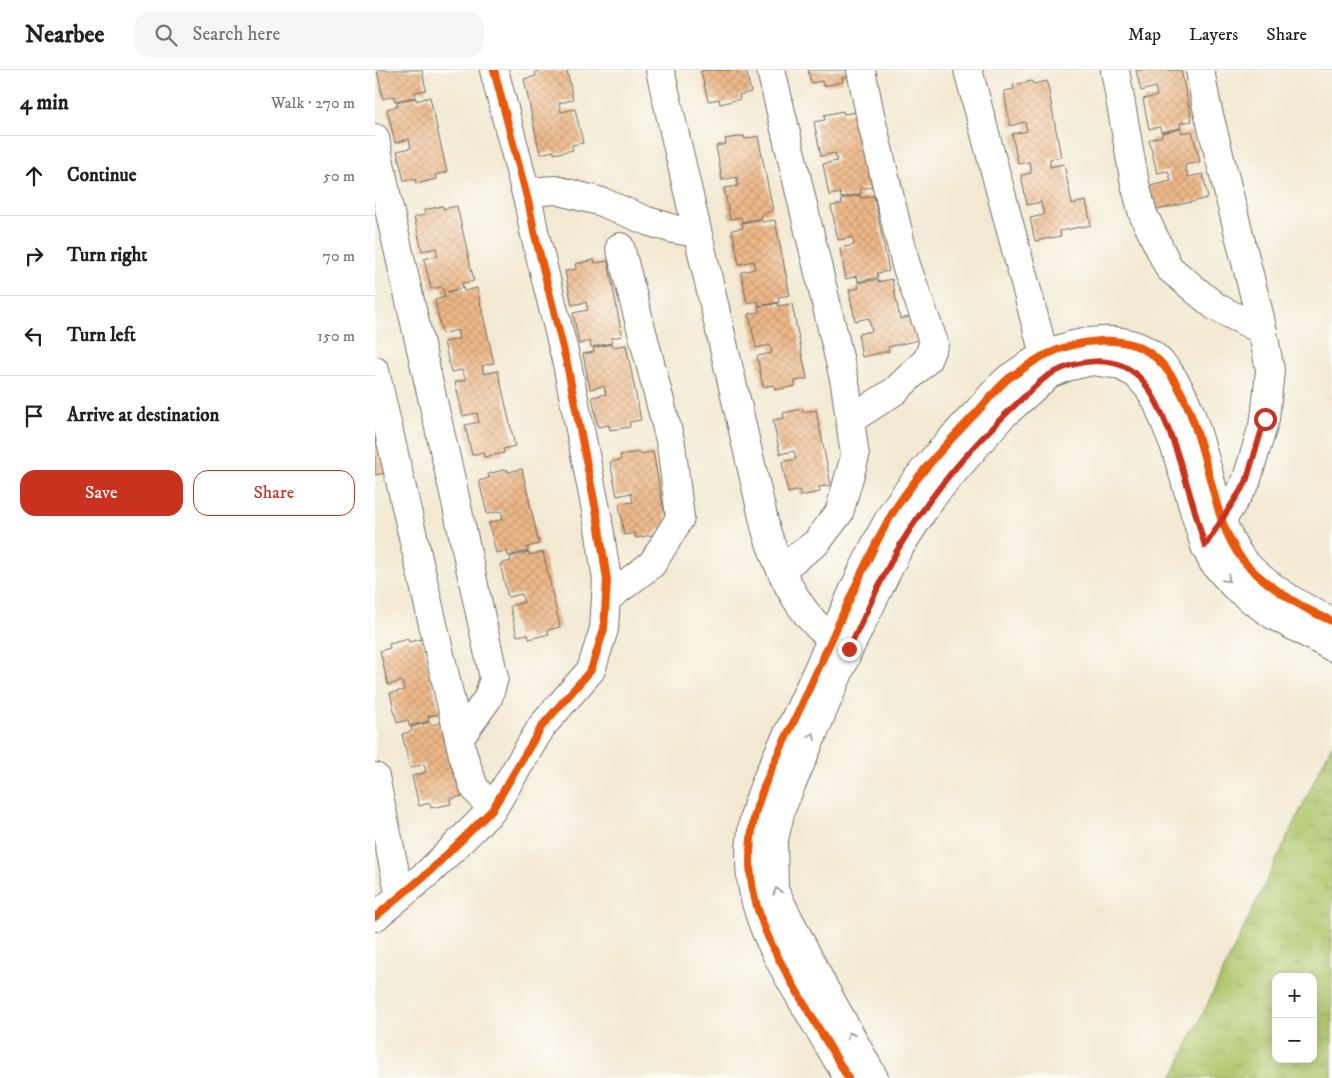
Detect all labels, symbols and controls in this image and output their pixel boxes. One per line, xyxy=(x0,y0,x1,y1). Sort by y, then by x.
search box xyxy=(134,12,484,57)
text: Nearbee xyxy=(25,20,104,50)
icon: search xyxy=(152,21,180,49)
text: Search here xyxy=(192,23,280,46)
text: Map xyxy=(1128,24,1161,46)
text: Layers xyxy=(1189,24,1238,46)
text: Share xyxy=(1266,24,1307,46)
text: 4 min xyxy=(20,90,69,116)
text: Walk · 270 m xyxy=(271,93,355,113)
icon: ahead xyxy=(20,162,48,190)
text: Continue xyxy=(67,164,137,187)
text: 50 m xyxy=(323,166,355,186)
icon: right xyxy=(20,242,48,270)
text: Turn right xyxy=(67,244,147,267)
text: 70 m xyxy=(323,246,355,266)
icon: left xyxy=(20,322,48,350)
text: Turn left xyxy=(67,324,136,347)
text: 150 m xyxy=(317,326,355,346)
icon: arrive xyxy=(20,402,48,430)
text: Arrive at destination xyxy=(67,404,219,427)
route start xyxy=(1254,408,1277,431)
button: Save xyxy=(20,470,183,516)
button: Share xyxy=(193,470,355,516)
one-way arrow xyxy=(1221,574,1230,583)
route end xyxy=(838,638,861,661)
one-way arrow xyxy=(806,732,817,741)
one-way arrow xyxy=(772,887,782,896)
map controls xyxy=(1272,973,1317,1063)
button: + xyxy=(1272,973,1317,1018)
button: − xyxy=(1272,1018,1317,1063)
one-way arrow xyxy=(846,1032,856,1041)

